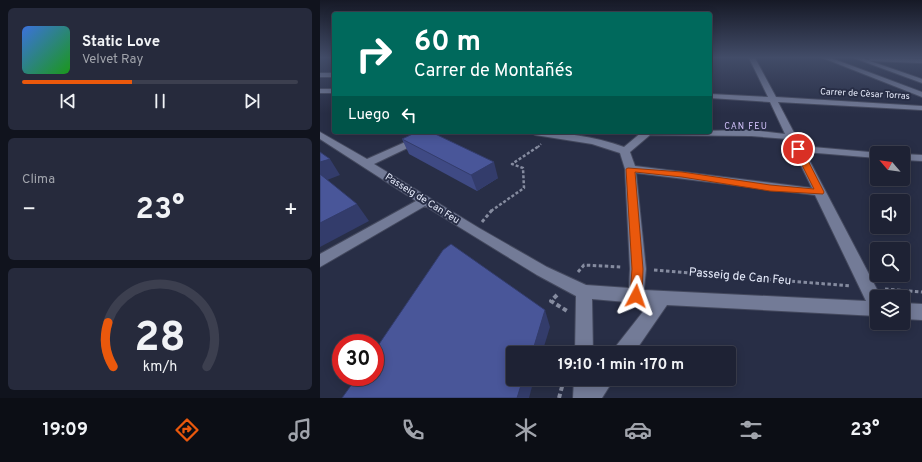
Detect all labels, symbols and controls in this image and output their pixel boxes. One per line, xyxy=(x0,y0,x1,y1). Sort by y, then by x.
text: 60 m xyxy=(414,25,481,61)
icon: right xyxy=(348,28,400,80)
text: Static Love xyxy=(82,33,160,52)
text: Velvet Ray xyxy=(82,52,143,68)
text: Carrer de Montañés xyxy=(414,60,573,83)
street label: Carrer de Cèsar Torras xyxy=(820,86,910,102)
icon: previous xyxy=(57,90,79,112)
icon: pause xyxy=(149,90,171,112)
icon: next xyxy=(241,90,263,112)
icon: left xyxy=(398,104,420,126)
text: Luego xyxy=(348,106,390,125)
district label: CAN FEU xyxy=(724,121,768,132)
pin xyxy=(781,132,815,166)
icon: arrive xyxy=(787,138,809,160)
north arrow xyxy=(870,146,910,186)
map controls xyxy=(870,146,910,330)
street label: Passeig de Can Feu xyxy=(382,171,462,227)
text: Clima xyxy=(22,172,55,188)
text: 23° xyxy=(136,192,184,229)
button: sound xyxy=(870,194,910,234)
text: − xyxy=(22,197,36,224)
text: + xyxy=(284,197,298,224)
button: search xyxy=(870,242,910,282)
street label: Passeig de Can Feu xyxy=(688,265,792,289)
position arrow xyxy=(615,275,657,317)
button: layers xyxy=(870,290,910,330)
text: 28 xyxy=(134,313,186,366)
speed limit sign: 30 xyxy=(332,334,384,386)
text: 19:10 · 1 min · 170 m xyxy=(558,356,684,375)
text: km/h xyxy=(143,358,177,376)
icon: directions xyxy=(173,416,201,444)
icon: music xyxy=(286,416,314,444)
icon: phone xyxy=(399,416,427,444)
icon: climate xyxy=(512,416,540,444)
icon: car xyxy=(624,416,652,444)
icon: filters xyxy=(737,416,765,444)
text: 19:09 xyxy=(42,419,88,442)
text: 23° xyxy=(850,419,880,442)

